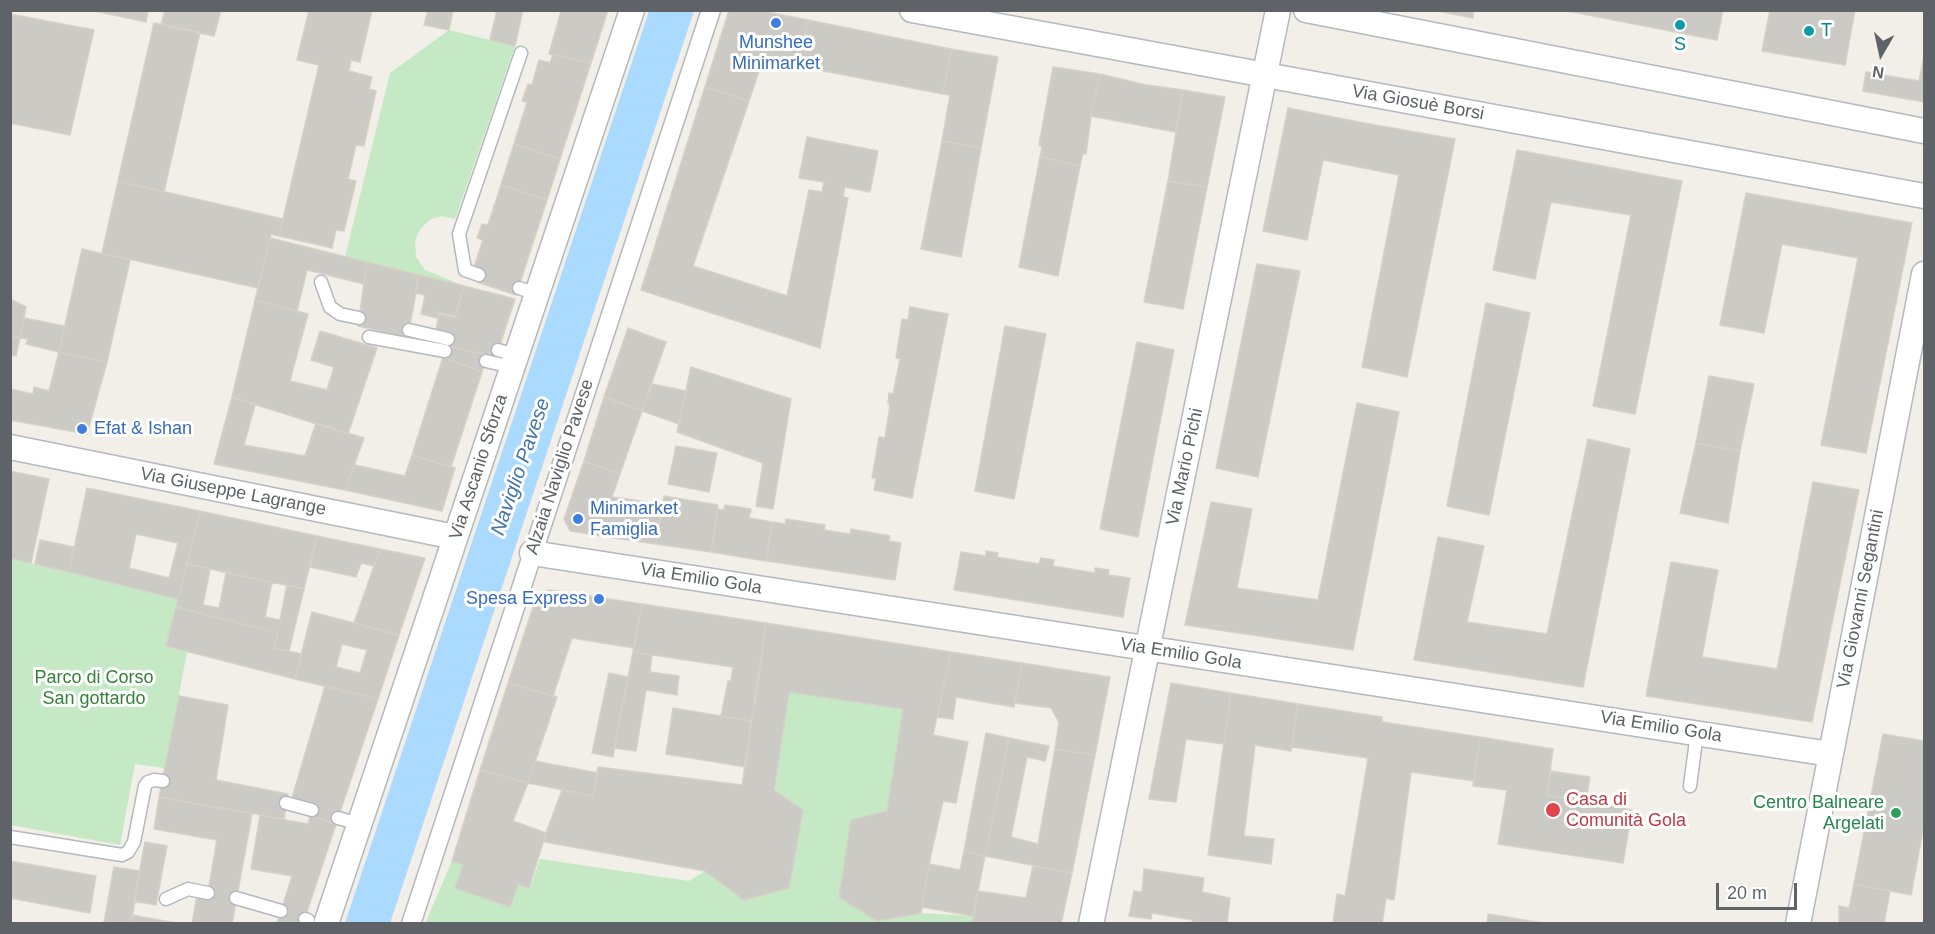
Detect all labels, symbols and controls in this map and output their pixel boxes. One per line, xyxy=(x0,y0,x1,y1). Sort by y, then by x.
marker: Munshee Minimarket xyxy=(769,16,783,30)
marker: S xyxy=(1673,18,1687,32)
place label: T xyxy=(1821,20,1832,42)
marker: T xyxy=(1802,24,1816,38)
north arrow xyxy=(1851,24,1911,84)
place label: Munshee Minimarket xyxy=(732,32,820,74)
place label: S xyxy=(1674,34,1686,56)
text: N xyxy=(1871,63,1885,82)
street label: Via Giosuè Borsi xyxy=(1350,81,1486,125)
street label: Alzaia Naviglio Pavese xyxy=(521,377,599,557)
street label: Via Ascanio Sforza xyxy=(445,392,513,542)
water label: Naviglio Pavese xyxy=(486,395,556,539)
street label: Via Mario Pichi xyxy=(1162,406,1208,528)
place label: Efat & Ishan xyxy=(94,418,192,440)
marker: Efat & Ishan xyxy=(75,422,89,436)
street label: Via Giuseppe Lagrange xyxy=(138,463,328,521)
place label: Minimarket Famiglia xyxy=(590,498,678,540)
street label: Via Giovanni Segantini xyxy=(1833,508,1889,690)
marker: Minimarket Famiglia xyxy=(571,512,585,526)
street label: Via Emilio Gola xyxy=(639,559,763,599)
place label: Spesa Express xyxy=(466,588,587,610)
marker: Spesa Express xyxy=(592,592,606,606)
street label: Via Emilio Gola xyxy=(1119,634,1243,674)
park label: Parco di Corso San gottardo xyxy=(34,667,154,710)
street label: Via Emilio Gola xyxy=(1599,707,1723,747)
place label: Casa di Comunità Gola xyxy=(1566,789,1686,832)
place label: Centro Balneare Argelati xyxy=(1753,792,1884,834)
marker: Casa di Comunità Gola xyxy=(1544,801,1562,819)
marker: Centro Balneare Argelati xyxy=(1889,806,1903,820)
scale bar xyxy=(1719,871,1800,909)
text: 20 m xyxy=(1727,883,1767,903)

